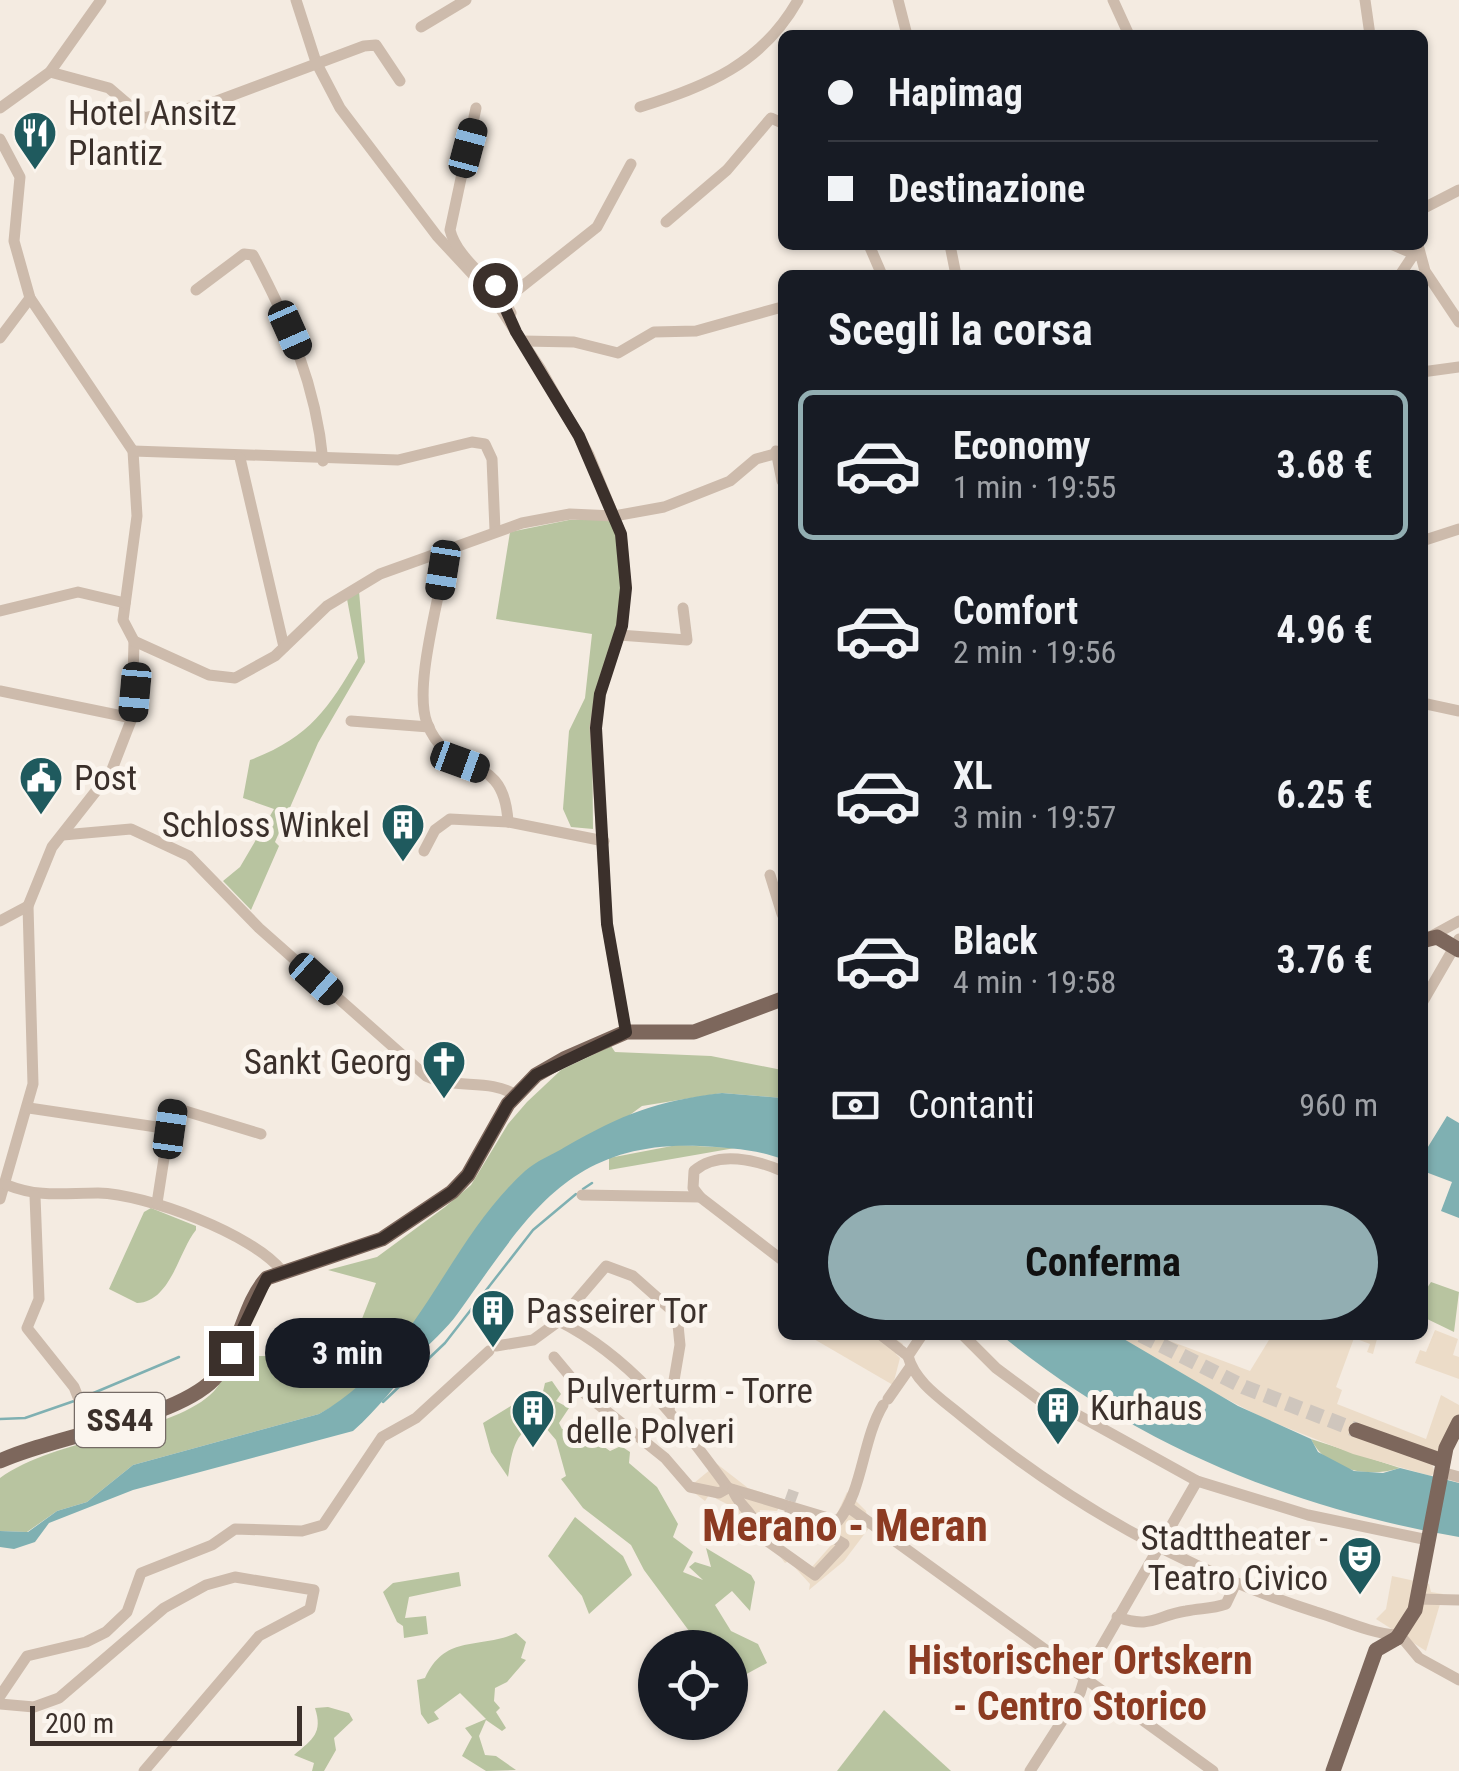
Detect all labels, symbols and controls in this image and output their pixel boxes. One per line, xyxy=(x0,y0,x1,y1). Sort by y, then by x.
text: Hapimag xyxy=(888,71,1023,115)
place label: Hotel Ansitz Plantiz xyxy=(68,93,237,174)
restaurant icon: Hotel Ansitz Plantiz xyxy=(12,110,58,171)
car xyxy=(446,115,490,181)
text: Destinazione xyxy=(888,167,1085,211)
route start xyxy=(473,263,518,308)
car xyxy=(264,296,316,364)
text: Scegli la corsa xyxy=(828,303,1093,356)
icon: car xyxy=(833,420,923,510)
text: Economy xyxy=(953,424,1090,468)
text: 3.68 € xyxy=(1276,443,1373,487)
text: 1 min · 19:55 xyxy=(953,468,1116,506)
car xyxy=(423,538,463,602)
icon: car xyxy=(833,585,923,675)
text: Comfort xyxy=(953,589,1078,633)
text: 4.96 € xyxy=(1276,608,1373,652)
text: 2 min · 19:56 xyxy=(953,633,1116,671)
car xyxy=(117,661,153,723)
car xyxy=(427,738,493,786)
icon: car xyxy=(833,750,923,840)
text: XL xyxy=(953,754,992,798)
public building icon: Post xyxy=(18,755,64,816)
place label: Post xyxy=(74,758,137,799)
text: 6.25 € xyxy=(1276,773,1373,817)
text: 3 min · 19:57 xyxy=(953,798,1116,836)
building icon: Schloss Winkel xyxy=(380,802,426,863)
place label: Schloss Winkel xyxy=(162,805,370,846)
icon: car xyxy=(833,915,923,1005)
text: Black xyxy=(953,919,1037,963)
text: 3.76 € xyxy=(1276,938,1373,982)
car xyxy=(284,948,348,1010)
text: 4 min · 19:58 xyxy=(953,963,1116,1001)
church icon: Sankt Georg xyxy=(421,1039,467,1100)
place label: Sankt Georg xyxy=(244,1042,412,1083)
icon: cash xyxy=(828,1078,883,1133)
text: Contanti xyxy=(908,1083,1035,1127)
text: 960 m xyxy=(1299,1086,1378,1124)
car xyxy=(151,1097,189,1161)
button: Conferma xyxy=(828,1205,1378,1320)
building icon: Passeirer Tor xyxy=(470,1288,516,1349)
place label: Passeirer Tor xyxy=(526,1291,708,1332)
callout: 3 min xyxy=(266,1318,431,1388)
route end xyxy=(209,1331,254,1376)
text: 3 min xyxy=(312,1334,383,1372)
place label: Pulverturm - Torre delle Polveri xyxy=(566,1371,813,1452)
building icon: Kurhaus xyxy=(1035,1385,1081,1446)
building icon: Pulverturm - Torre delle Polveri xyxy=(510,1388,556,1449)
place label: Kurhaus xyxy=(1090,1388,1203,1429)
road number: SS44 xyxy=(75,1393,165,1447)
district label: Merano - Meran xyxy=(702,1499,988,1552)
place label: Stadttheater - Teatro Civico xyxy=(1140,1518,1328,1599)
theatre icon: Stadttheater - Teatro Civico xyxy=(1337,1535,1383,1596)
map controls xyxy=(638,1630,748,1740)
button: locate xyxy=(638,1630,748,1740)
district label: Historischer Ortskern - Centro Storico xyxy=(907,1637,1253,1730)
scale bar xyxy=(30,1701,302,1746)
text: 200 m xyxy=(45,1707,114,1740)

